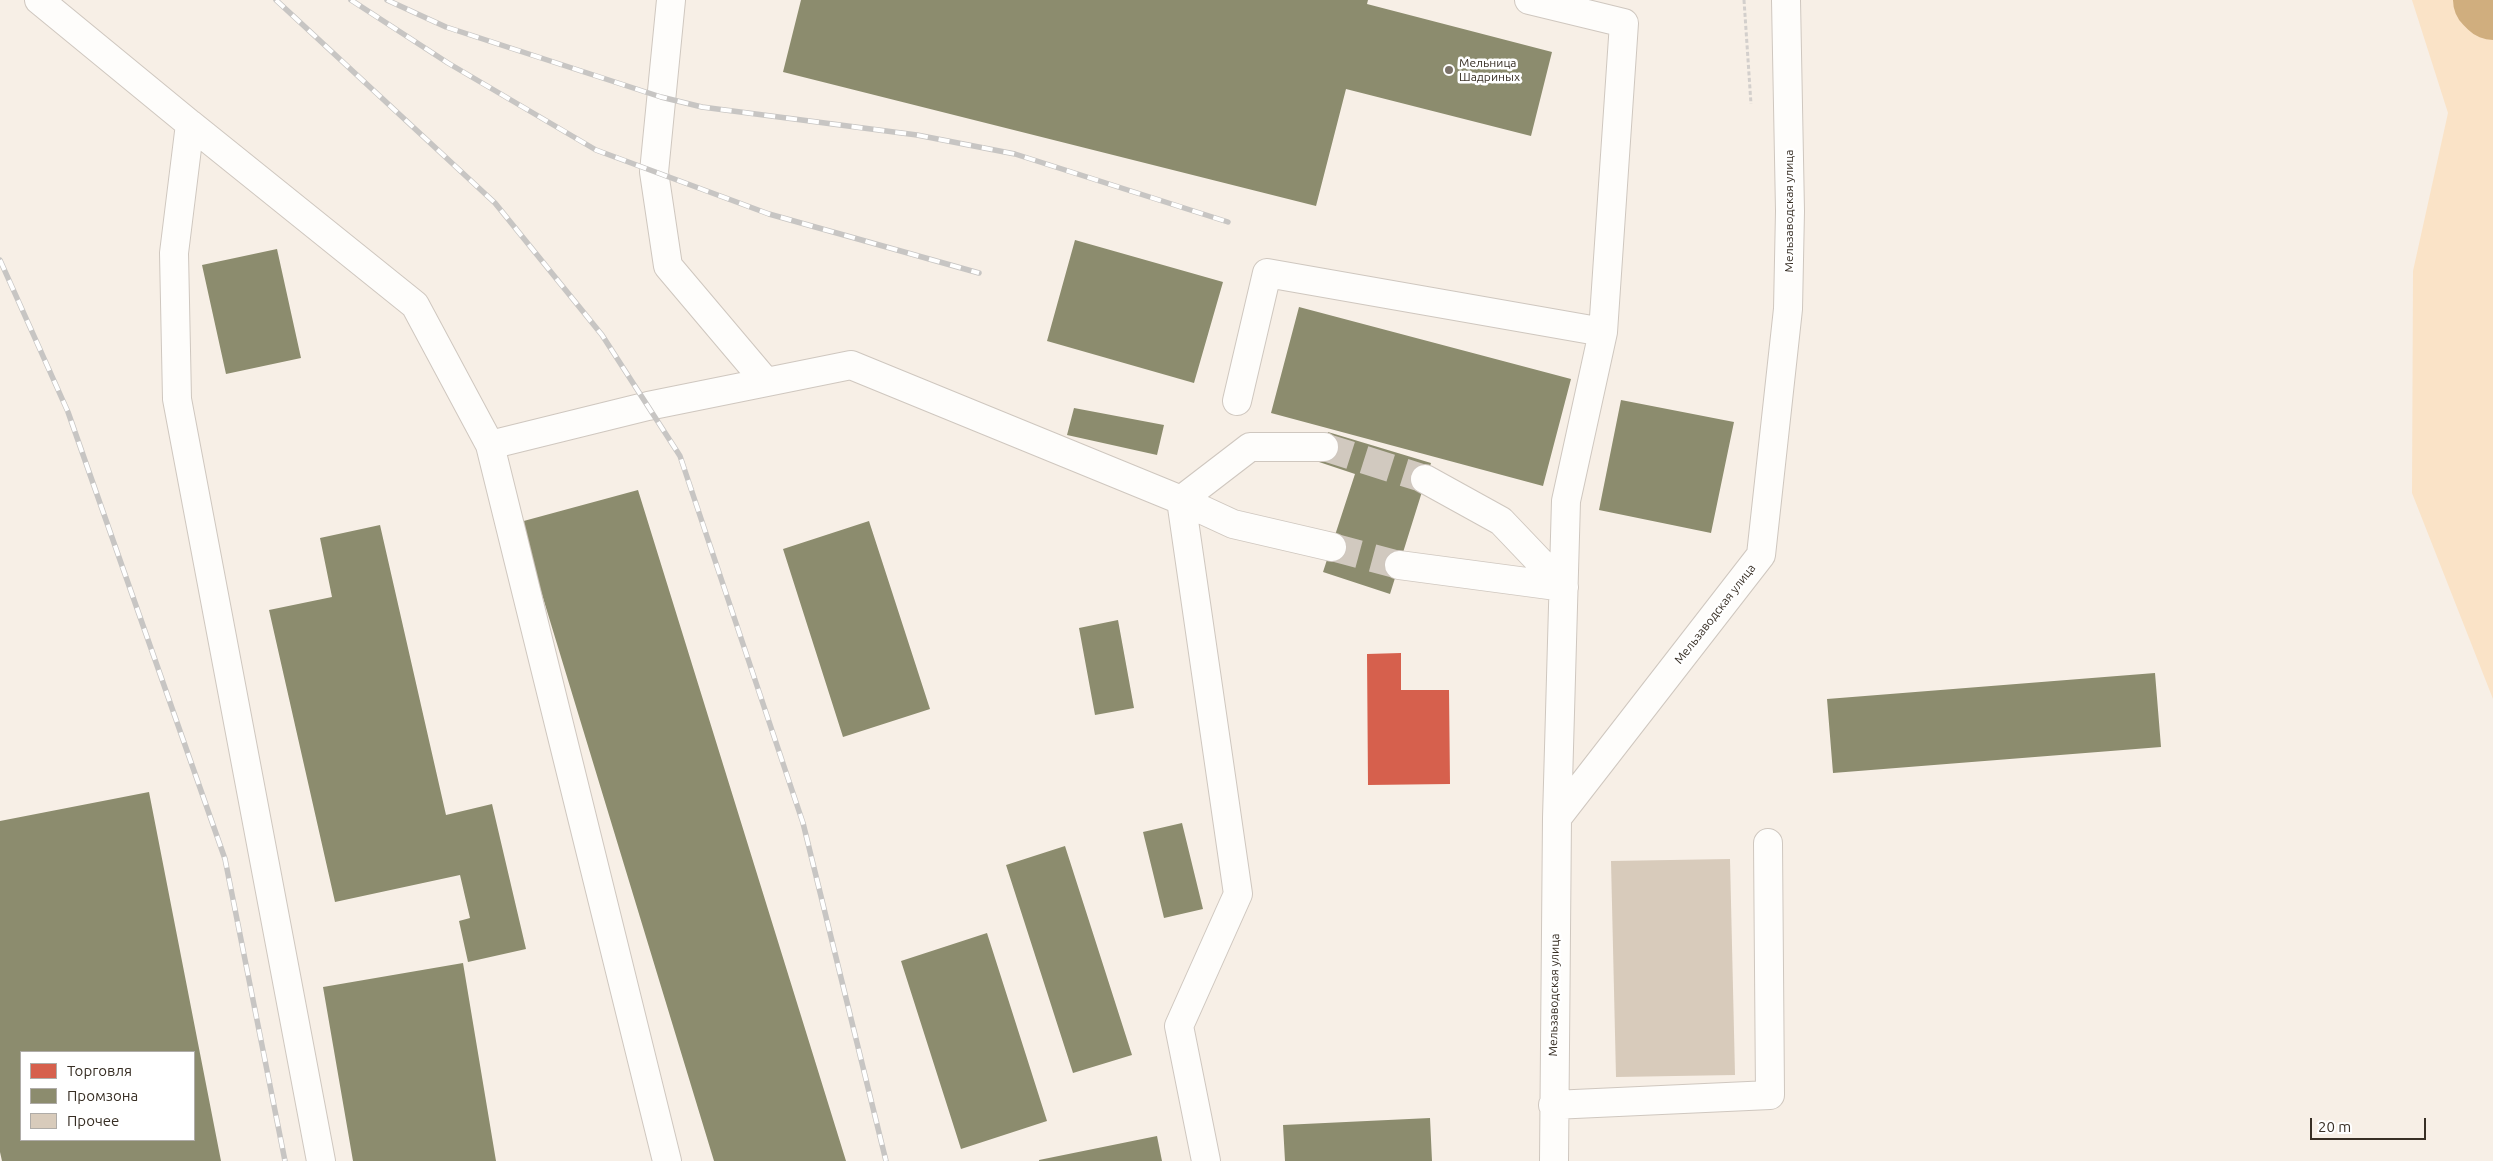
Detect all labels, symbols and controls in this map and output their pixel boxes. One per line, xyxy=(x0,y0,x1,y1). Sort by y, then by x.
place label: Мельница Шадриных xyxy=(1459,56,1520,84)
marker: Мельница Шадриных xyxy=(1443,64,1455,76)
street label: Мельзаводская улица xyxy=(1782,150,1796,272)
street label: Мельзаводская улица xyxy=(1672,561,1758,667)
street label: Мельзаводская улица xyxy=(1546,933,1562,1057)
legend xyxy=(20,1051,195,1141)
text: Торговля xyxy=(67,1062,132,1079)
text: Промзона xyxy=(67,1087,138,1104)
scale bar xyxy=(2313,1108,2429,1140)
text: Прочее xyxy=(67,1112,119,1129)
text: 20 m xyxy=(2318,1118,2351,1135)

